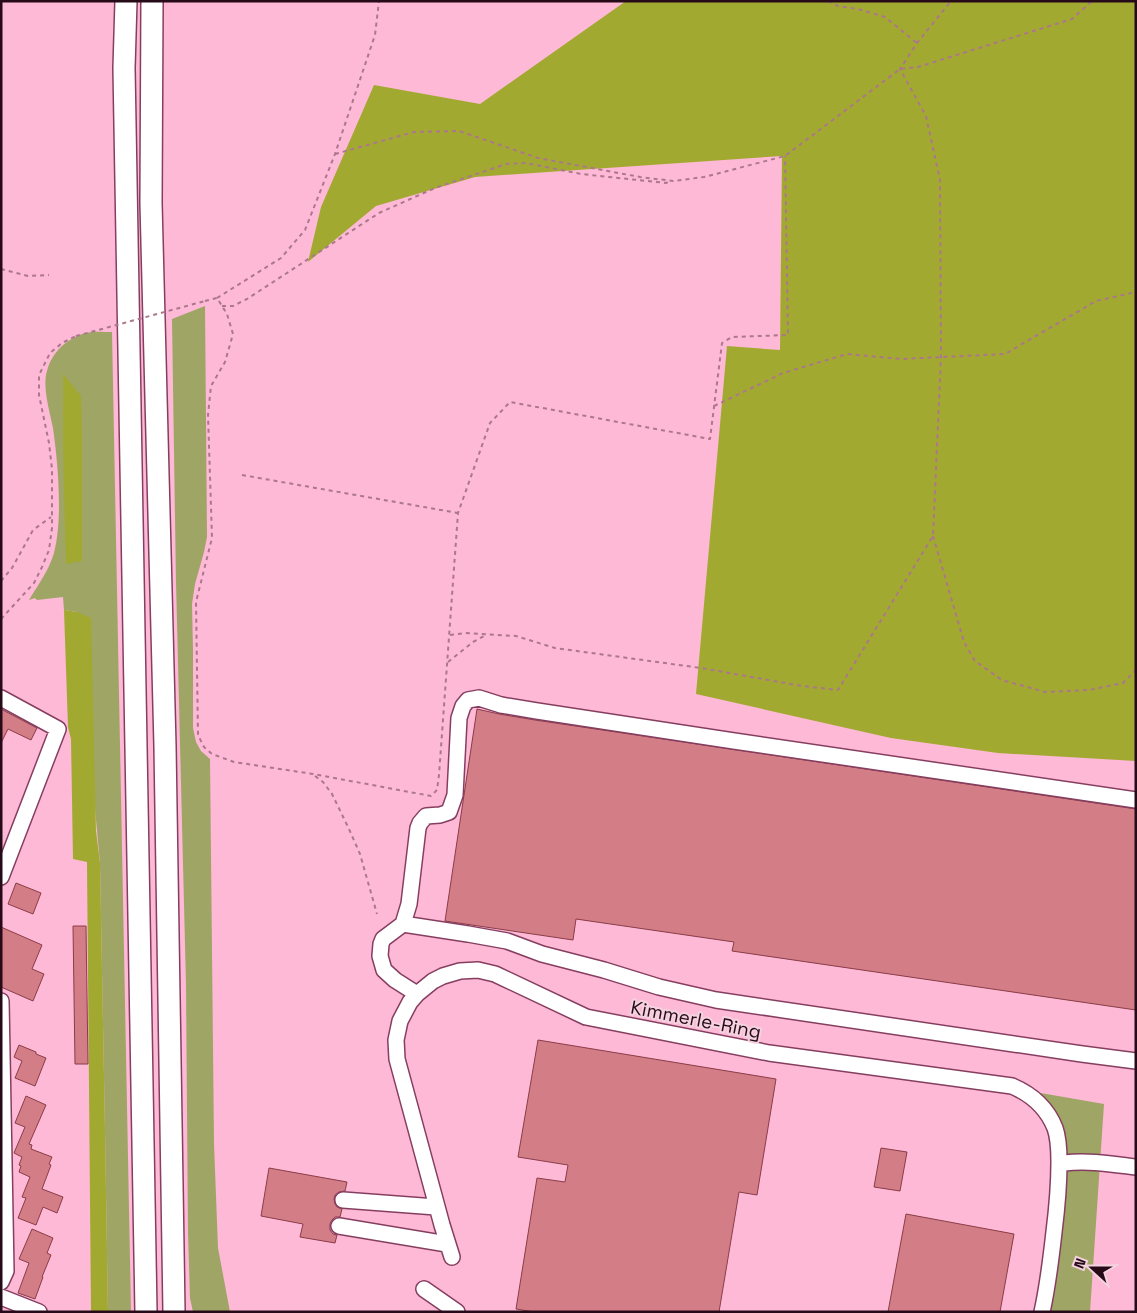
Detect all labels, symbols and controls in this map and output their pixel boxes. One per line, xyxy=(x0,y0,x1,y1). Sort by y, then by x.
street label: Kimmerle-Ring xyxy=(629,995,763,1044)
north arrow xyxy=(1067,1243,1117,1293)
text: N xyxy=(1070,1256,1090,1271)

